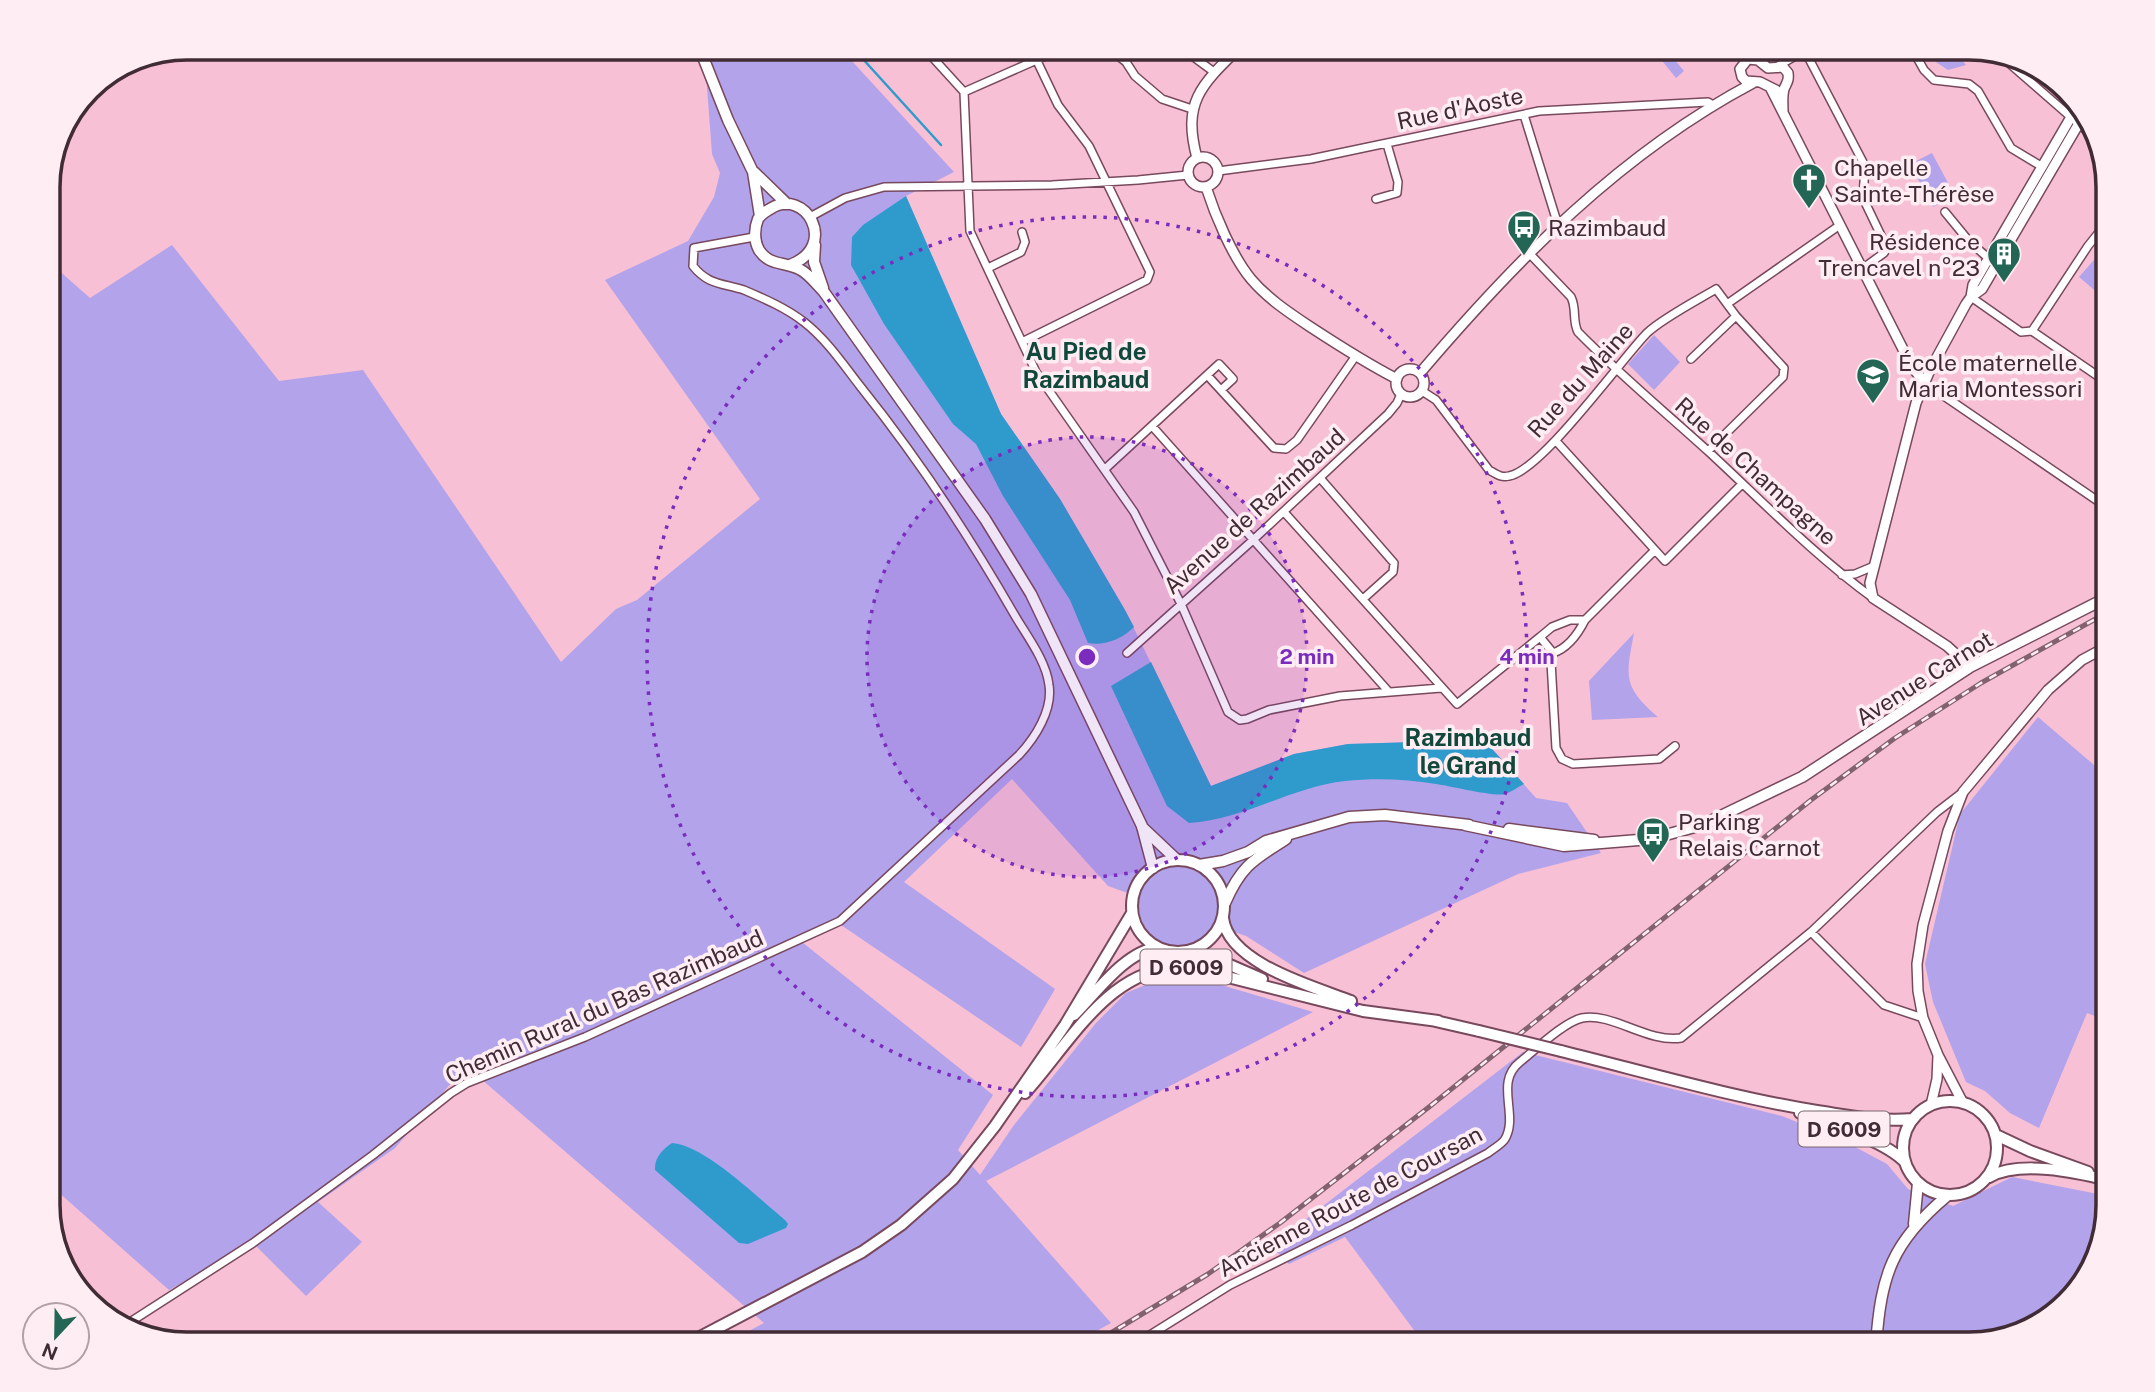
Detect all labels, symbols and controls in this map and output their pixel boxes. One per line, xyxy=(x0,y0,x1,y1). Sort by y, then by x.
street label: Rue d'Aoste xyxy=(1395,81,1525,135)
place label: Chapelle Sainte-Thérèse xyxy=(1834,154,1995,207)
church icon: Chapelle Sainte-Thérèse xyxy=(1790,161,1828,210)
bus stop icon: Razimbaud xyxy=(1505,208,1543,257)
place label: Razimbaud xyxy=(1548,214,1666,241)
place label: Résidence Trencavel n°23 xyxy=(1818,228,1980,281)
building icon: Résidence Trencavel n°23 xyxy=(1985,235,2023,284)
street label: Rue du Maine xyxy=(1522,317,1638,443)
district label: Au Pied de Razimbaud xyxy=(1023,337,1149,393)
place label: École maternelle Maria Montessori xyxy=(1898,349,2083,402)
school or university icon: École maternelle Maria Montessori xyxy=(1854,356,1892,405)
street label: Rue de Champagne xyxy=(1670,392,1842,550)
street label: Avenue de Razimbaud xyxy=(1158,423,1350,599)
street label: Avenue Carnot xyxy=(1850,625,1998,731)
text: 2 min xyxy=(1279,644,1335,669)
text: 4 min xyxy=(1499,644,1555,669)
centre of rings xyxy=(1075,645,1099,669)
district label: Razimbaud le Grand xyxy=(1405,723,1531,779)
place label: Parking Relais Carnot xyxy=(1678,808,1821,861)
bus stop icon: Parking Relais Carnot xyxy=(1634,815,1672,864)
street label: Chemin Rural du Bas Razimbaud xyxy=(441,923,767,1089)
road number: D 6009 xyxy=(1140,950,1232,984)
road number: D 6009 xyxy=(1798,1112,1890,1146)
street label: Ancienne Route de Coursan xyxy=(1213,1120,1487,1282)
north arrow xyxy=(21,1301,91,1371)
text: N xyxy=(39,1339,61,1365)

